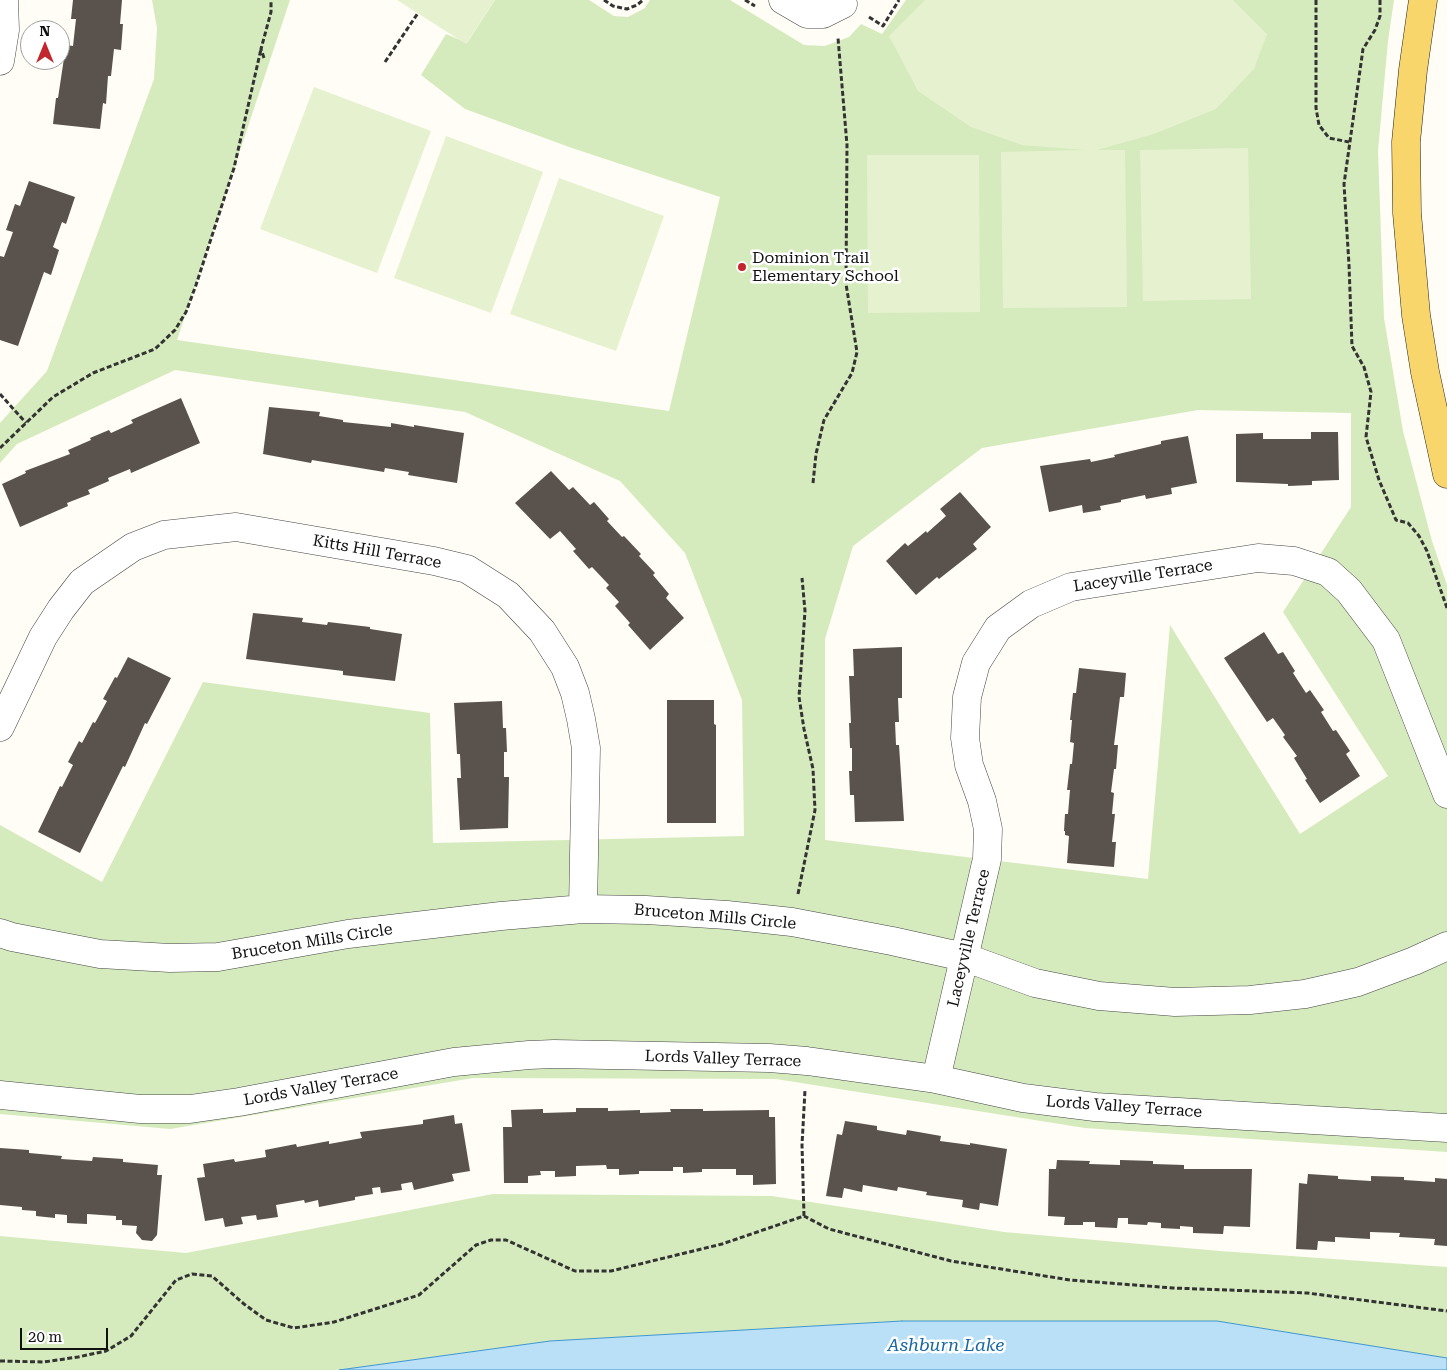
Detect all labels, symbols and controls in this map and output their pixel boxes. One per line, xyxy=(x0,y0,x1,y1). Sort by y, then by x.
north arrow xyxy=(20,20,70,70)
text: N xyxy=(40,23,50,39)
place label: Dominion Trail Elementary School xyxy=(752,248,899,286)
marker: Dominion Trail Elementary School xyxy=(736,261,748,273)
street label: Kitts Hill Terrace xyxy=(311,531,443,573)
street label: Laceyville Terrace xyxy=(1072,556,1214,596)
street label: Laceyville Terrace xyxy=(944,867,994,1009)
street label: Bruceton Mills Circle xyxy=(633,900,797,934)
street label: Bruceton Mills Circle xyxy=(230,920,394,964)
street label: Lords Valley Terrace xyxy=(644,1047,802,1071)
street label: Lords Valley Terrace xyxy=(242,1064,400,1110)
street label: Lords Valley Terrace xyxy=(1045,1092,1203,1122)
scale bar xyxy=(22,1318,110,1350)
text: 20 m xyxy=(28,1328,62,1346)
water label: Ashburn Lake xyxy=(888,1335,1004,1357)

